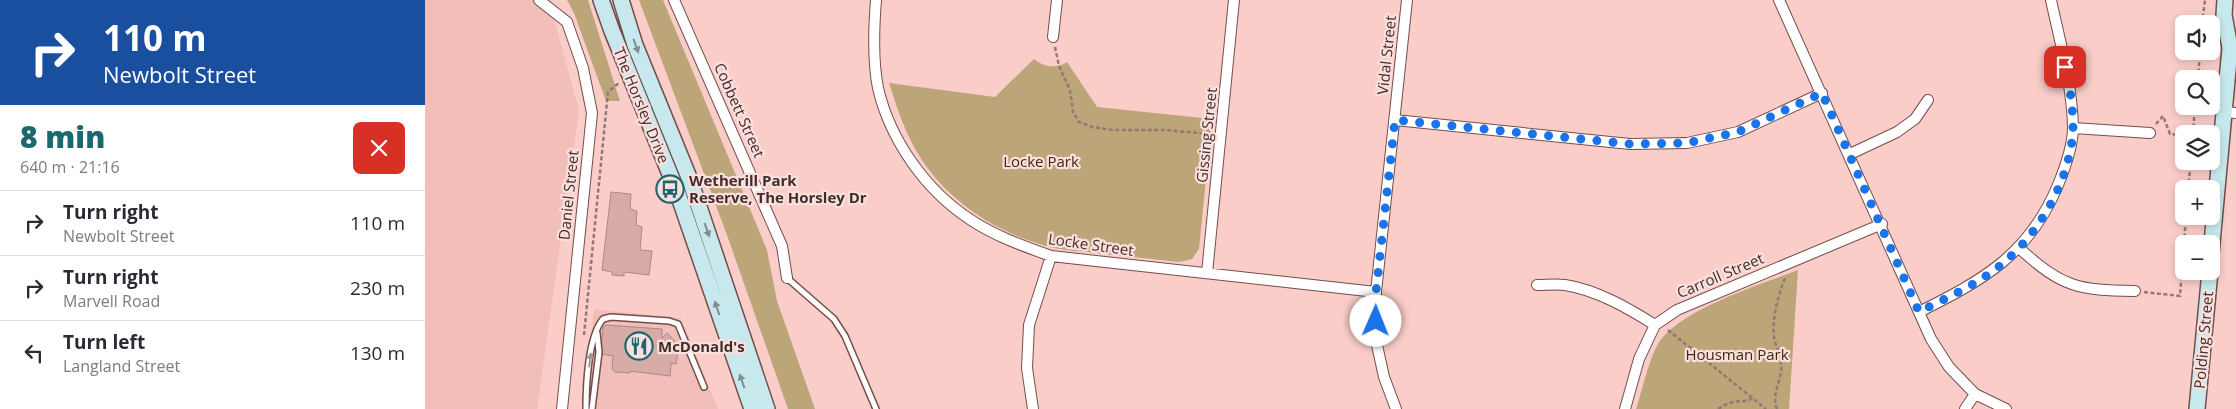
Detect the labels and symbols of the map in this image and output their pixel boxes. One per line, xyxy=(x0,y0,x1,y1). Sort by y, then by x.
street label: Vidal Street xyxy=(1372,14,1400,96)
one-way arrow xyxy=(633,39,640,54)
street label: The Horsley Drive xyxy=(610,44,674,166)
pin xyxy=(2044,46,2086,88)
street label: Cobbett Street xyxy=(710,59,770,161)
street label: Gissing Street xyxy=(1191,86,1221,184)
street label: Daniel Street xyxy=(553,149,583,241)
park label: Locke Park xyxy=(1003,151,1079,171)
place label: Wetherill Park Reserve, The Horsley Dr xyxy=(689,170,867,207)
bus stop icon: Wetherill Park Reserve, The Horsley Dr xyxy=(655,174,685,204)
one-way arrow xyxy=(704,223,712,238)
street label: Locke Street xyxy=(1047,228,1135,260)
street label: Carroll Street xyxy=(1674,248,1766,302)
street label: Polding Street xyxy=(2189,290,2217,390)
position arrow xyxy=(1349,294,1401,346)
one-way arrow xyxy=(713,300,720,315)
restaurant icon: McDonald's xyxy=(624,331,654,361)
place label: McDonald's xyxy=(658,336,745,356)
park label: Housman Park xyxy=(1685,344,1789,364)
one-way arrow xyxy=(586,352,594,368)
one-way arrow xyxy=(738,374,745,389)

